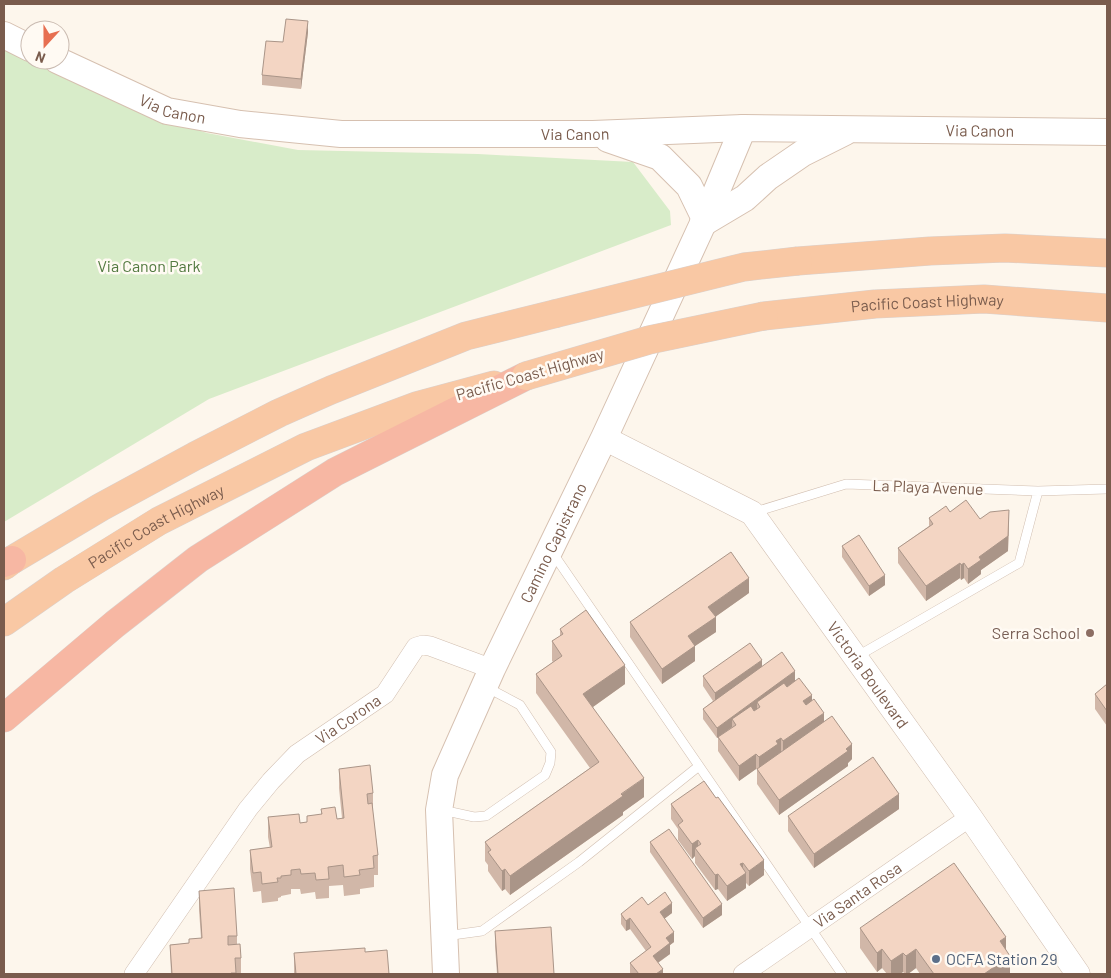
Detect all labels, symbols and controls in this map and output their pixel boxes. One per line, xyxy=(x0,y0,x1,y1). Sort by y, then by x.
north arrow xyxy=(20,20,70,70)
text: N xyxy=(33,48,48,67)
street label: Via Canon xyxy=(136,90,207,127)
street label: Via Canon xyxy=(946,120,1014,140)
street label: Via Canon xyxy=(541,123,610,143)
park label: Via Canon Park xyxy=(97,256,201,275)
street label: Pacific Coast Highway xyxy=(850,289,1005,316)
street label: Pacific Coast Highway xyxy=(454,343,607,404)
street label: La Playa Avenue xyxy=(872,475,984,498)
street label: Camino Capistrano xyxy=(516,479,590,606)
street label: Pacific Coast Highway xyxy=(84,480,227,572)
street label: Victoria Boulevard xyxy=(824,617,913,732)
place label: Serra School xyxy=(992,623,1080,642)
marker: Serra School xyxy=(1084,627,1096,639)
street label: Via Corona xyxy=(312,690,384,748)
street label: Via Santa Rosa xyxy=(809,858,905,932)
place label: OCFA Station 29 xyxy=(946,949,1058,968)
marker: OCFA Station 29 xyxy=(930,953,942,965)

